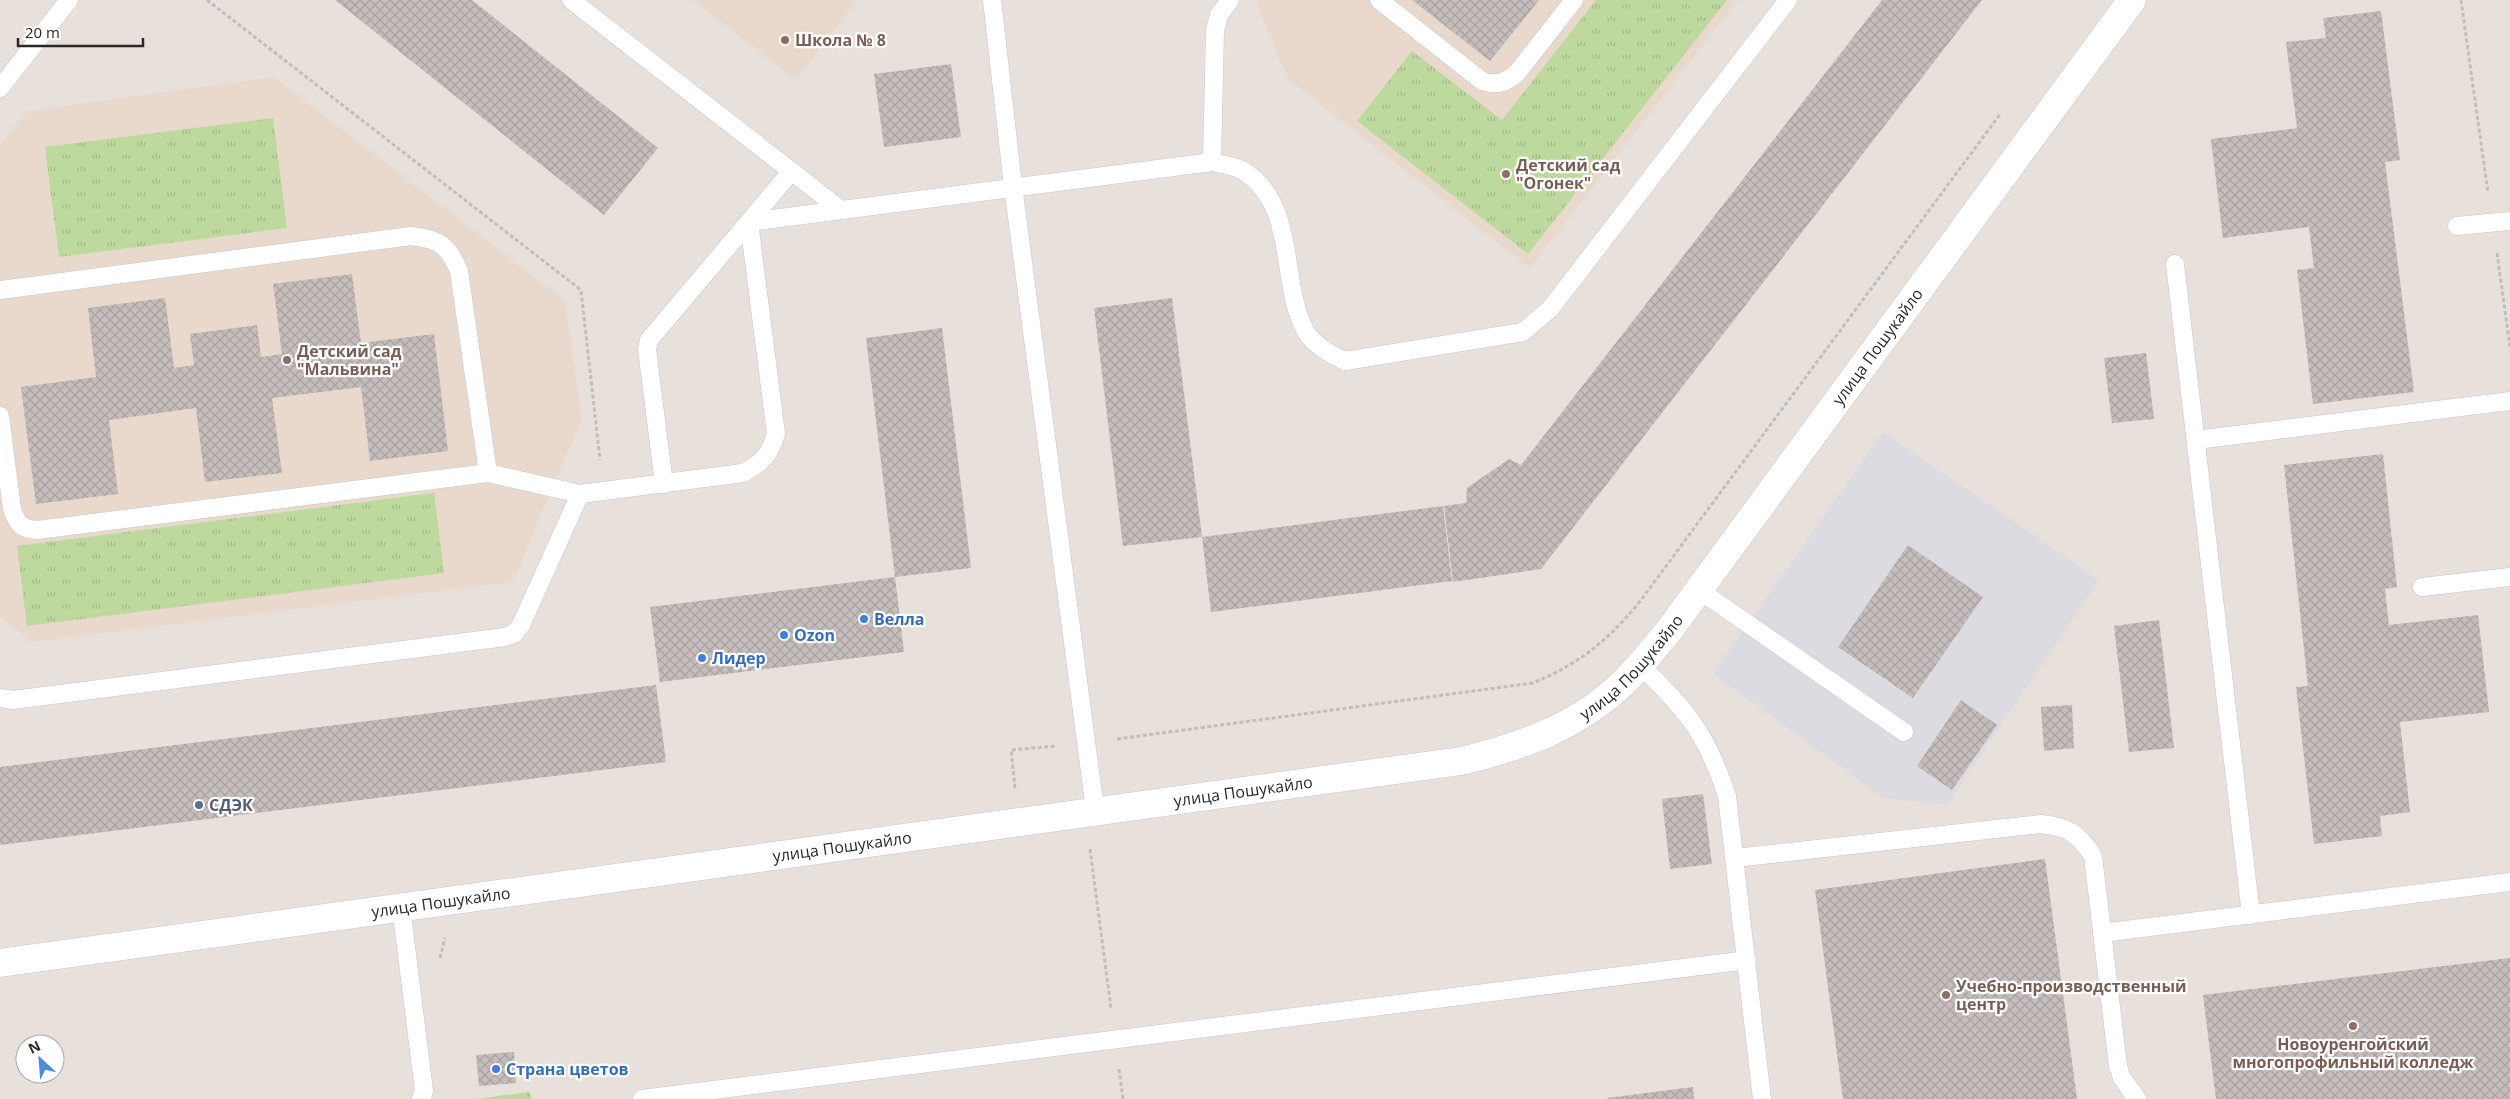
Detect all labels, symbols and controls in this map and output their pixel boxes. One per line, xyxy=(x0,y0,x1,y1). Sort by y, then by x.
scale bar xyxy=(18,15,142,47)
text: 20 m xyxy=(25,22,60,42)
place label: Школа № 8 xyxy=(795,29,886,51)
marker: Школа № 8 xyxy=(779,34,791,46)
place label: Детский сад "Огонек" xyxy=(1516,154,1621,194)
marker: Детский сад "Огонек" xyxy=(1500,168,1512,180)
street label: улица Пошукайло xyxy=(1827,284,1928,410)
place label: Детский сад "Мальвина" xyxy=(297,340,402,380)
marker: Детский сад "Мальвина" xyxy=(281,354,293,366)
place label: Велла xyxy=(874,608,925,630)
street label: улица Пошукайло xyxy=(1575,610,1688,725)
marker: Велла xyxy=(858,613,870,625)
place label: Ozon xyxy=(794,624,835,646)
marker: Ozon xyxy=(778,629,790,641)
place label: Лидер xyxy=(712,647,766,669)
marker: Лидер xyxy=(696,652,708,664)
street label: улица Пошукайло xyxy=(1172,771,1314,812)
place label: СДЭК xyxy=(209,794,253,816)
marker: СДЭК xyxy=(193,799,205,811)
street label: улица Пошукайло xyxy=(771,826,913,867)
street label: улица Пошукайло xyxy=(370,882,512,923)
place label: Учебно-производственный центр xyxy=(1956,975,2187,1015)
marker: Учебно-производственный центр xyxy=(1940,989,1952,1001)
marker: Новоуренгойский многопрофильный колледж xyxy=(2347,1020,2359,1032)
place label: Новоуренгойский многопрофильный колледж xyxy=(2232,1033,2474,1073)
north arrow xyxy=(15,1034,65,1084)
text: N xyxy=(25,1036,43,1058)
place label: Страна цветов xyxy=(506,1058,629,1080)
marker: Страна цветов xyxy=(490,1063,502,1075)

